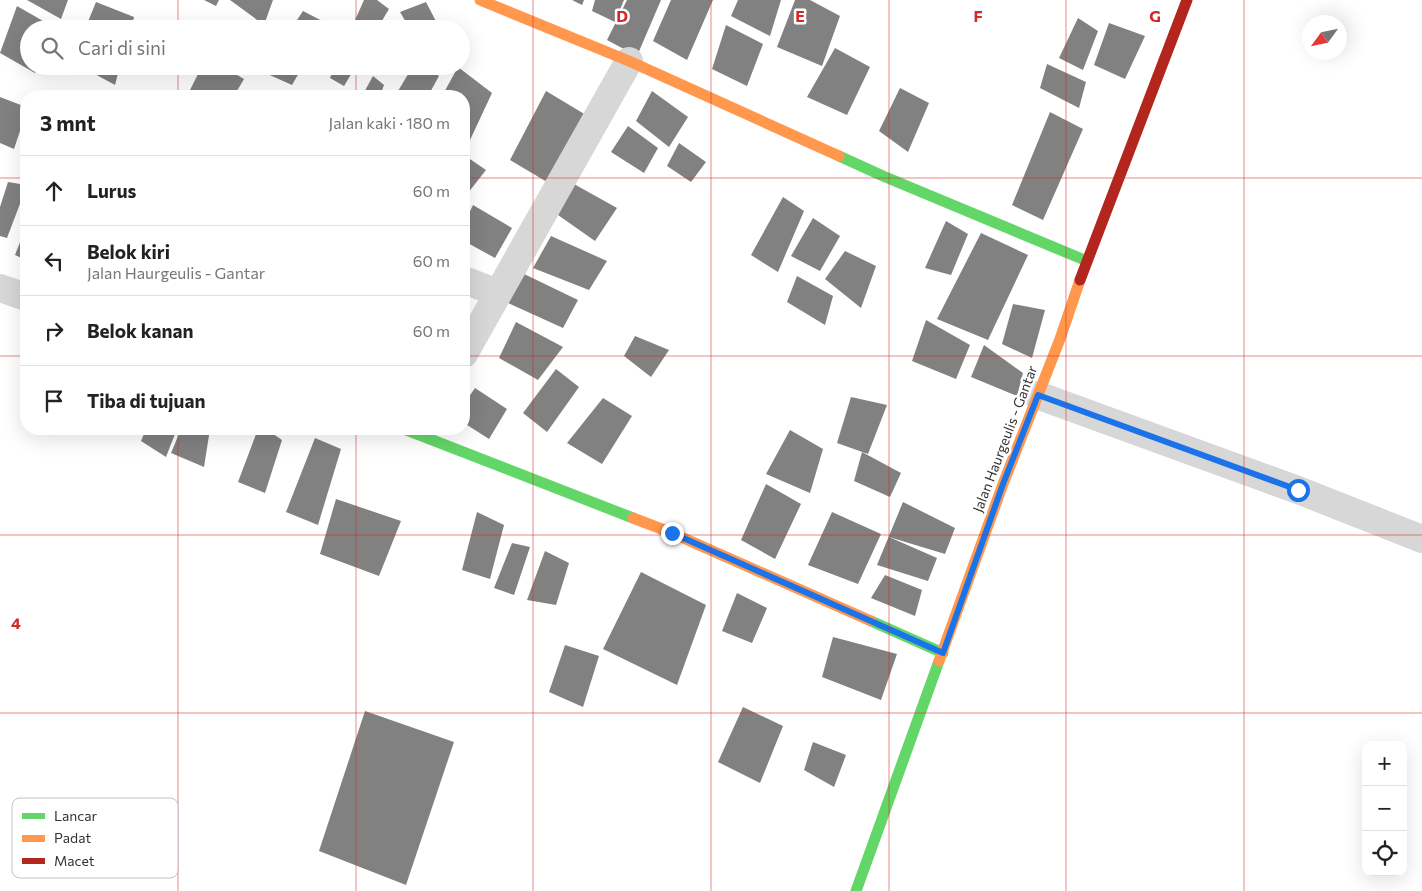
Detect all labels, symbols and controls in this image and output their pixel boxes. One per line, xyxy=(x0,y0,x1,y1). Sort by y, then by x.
text: D xyxy=(616,6,628,25)
text: E xyxy=(795,6,805,25)
text: F xyxy=(973,6,983,25)
text: G xyxy=(1149,6,1161,25)
north arrow xyxy=(1302,15,1347,60)
search box xyxy=(20,20,470,75)
icon: search xyxy=(38,34,66,62)
text: Cari di sini xyxy=(78,36,166,59)
text: 3 mnt xyxy=(40,110,96,135)
text: Jalan kaki · 180 m xyxy=(329,113,450,132)
icon: ahead xyxy=(40,177,68,205)
text: Lurus xyxy=(87,179,136,202)
text: 60 m xyxy=(413,181,450,200)
text: Belok kiri xyxy=(87,240,170,263)
icon: left xyxy=(40,247,68,275)
text: 60 m xyxy=(413,251,450,270)
text: Jalan Haurgeulis - Gantar xyxy=(87,263,265,282)
icon: right xyxy=(40,317,68,345)
text: Belok kanan xyxy=(87,319,194,342)
text: 60 m xyxy=(413,321,450,340)
street label: Jalan Haurgeulis - Gantar xyxy=(969,363,1041,515)
icon: arrive xyxy=(40,387,68,415)
text: Tiba di tujuan xyxy=(87,389,205,412)
route start xyxy=(1287,479,1310,502)
route end xyxy=(661,522,684,545)
text: 4 xyxy=(11,613,21,632)
map controls xyxy=(1362,741,1407,876)
button: + xyxy=(1362,741,1407,786)
button: − xyxy=(1362,786,1407,831)
legend xyxy=(12,798,178,878)
text: Lancar xyxy=(54,807,98,824)
text: Padat xyxy=(54,829,92,846)
button: locate xyxy=(1362,831,1407,876)
text: Macet xyxy=(54,852,95,869)

